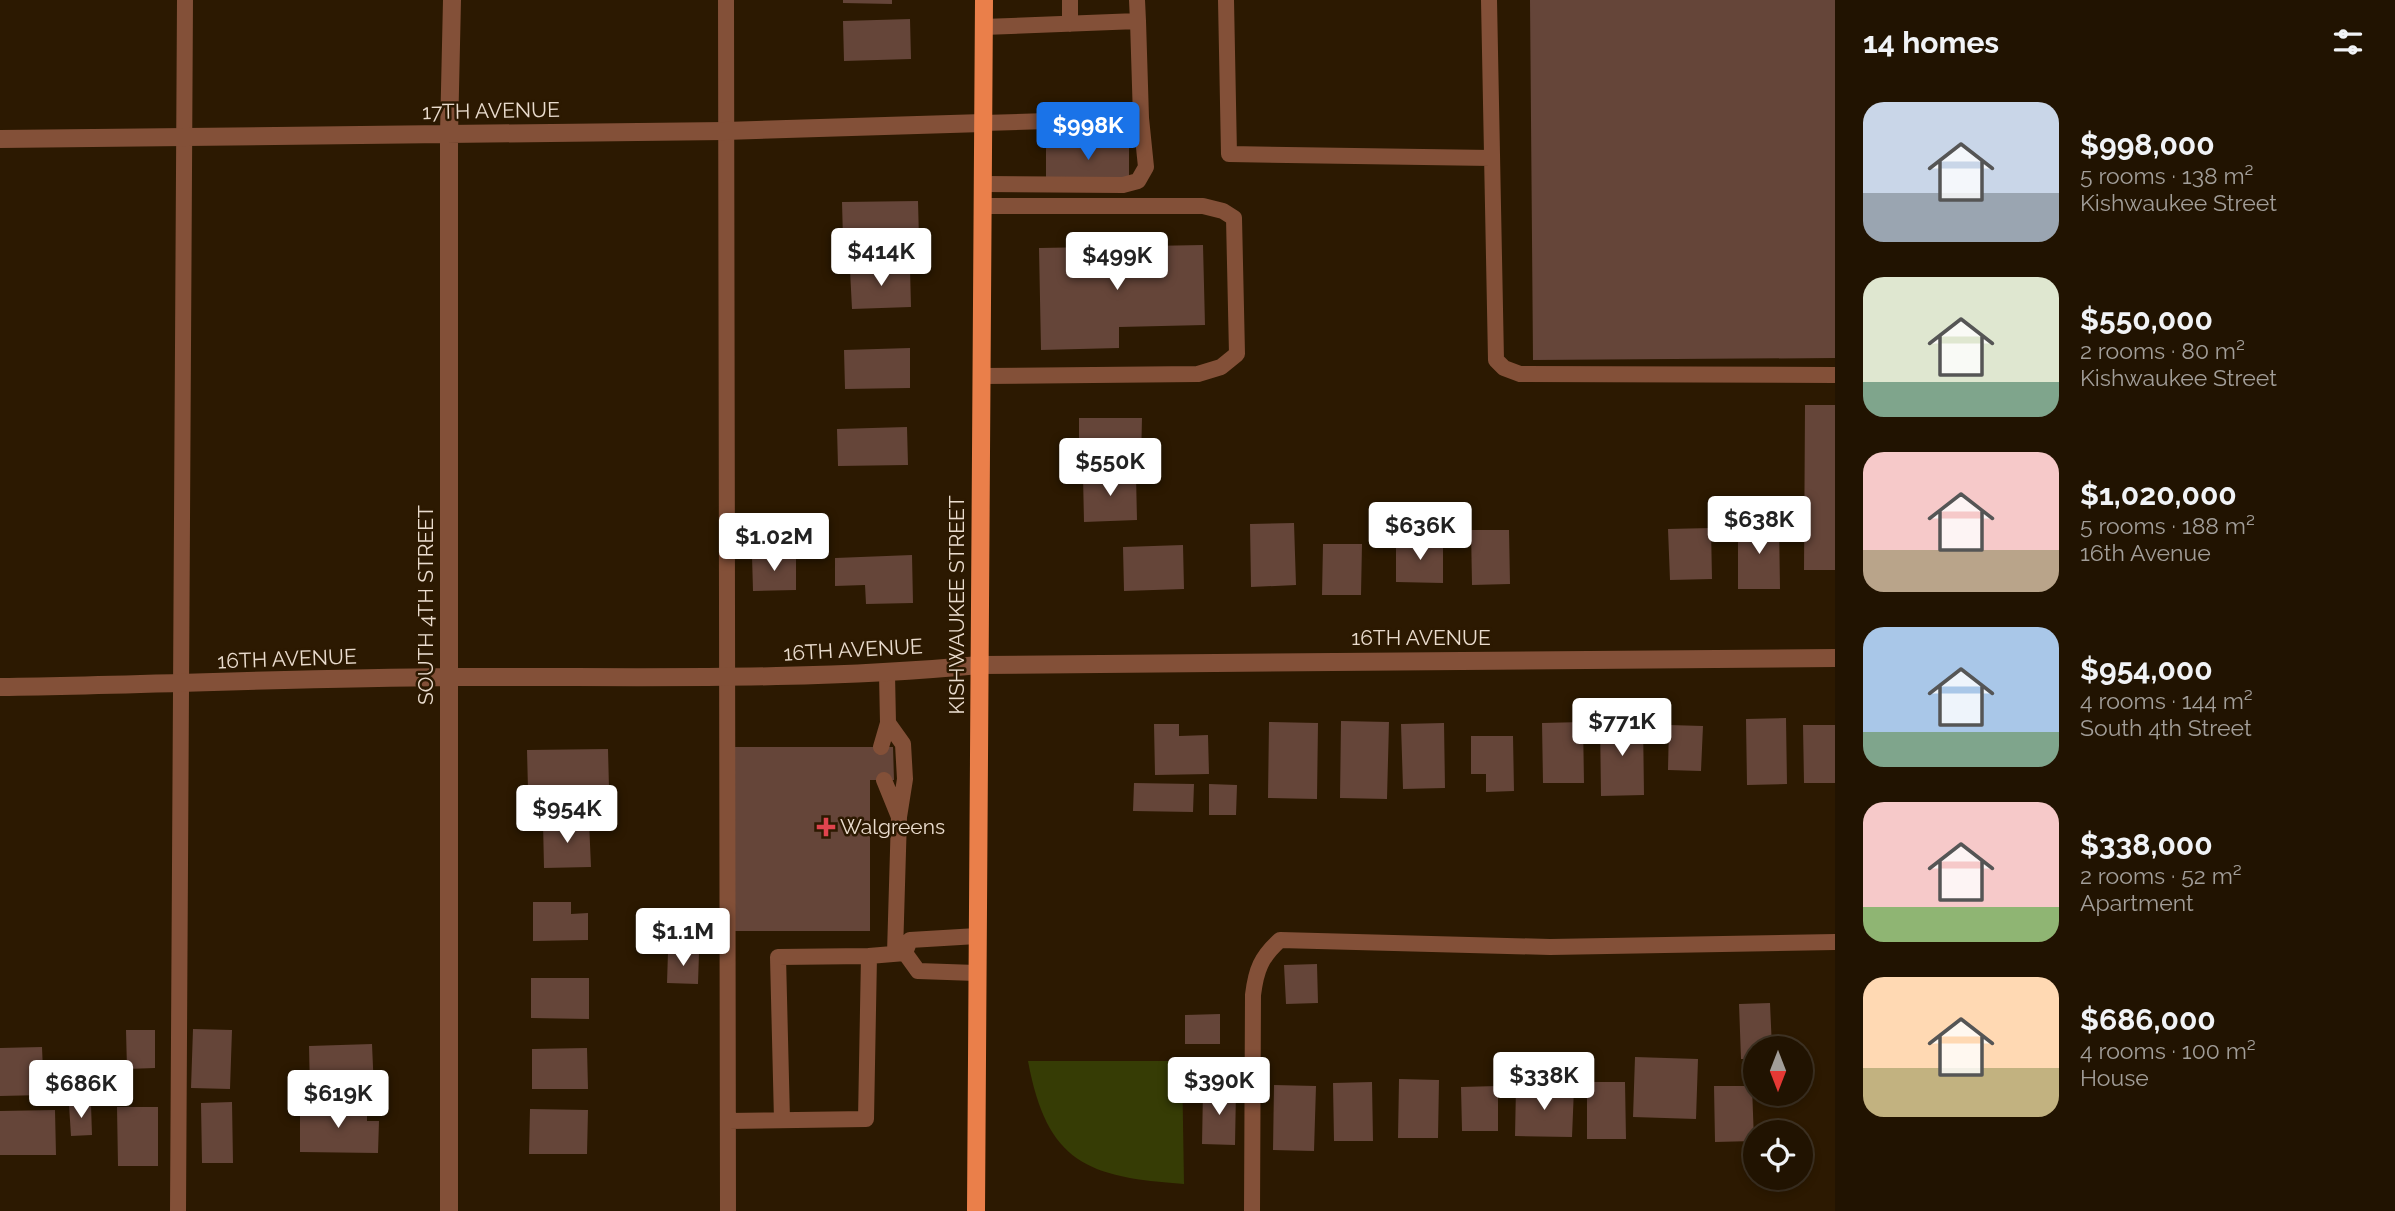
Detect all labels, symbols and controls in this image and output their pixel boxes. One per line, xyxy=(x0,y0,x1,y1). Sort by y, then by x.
icon: filters xyxy=(2329,23,2367,61)
text: 14 homes xyxy=(1863,25,1999,60)
street label: 17TH AVENUE xyxy=(422,97,560,124)
pin: $998K xyxy=(1039,102,1137,162)
text: $998K xyxy=(1053,111,1123,138)
text: $998,000 xyxy=(2080,127,2215,162)
icon: home xyxy=(1919,130,2003,214)
text: 5 rooms · 138 m² xyxy=(2080,162,2254,189)
text: Kishwaukee Street xyxy=(2080,189,2277,216)
pin: $414K xyxy=(832,229,930,288)
pin: $499K xyxy=(1068,232,1166,292)
text: $414K xyxy=(847,237,915,264)
text: $499K xyxy=(1082,241,1152,268)
text: $550,000 xyxy=(2080,302,2213,337)
icon: home xyxy=(1919,305,2003,389)
text: 2 rooms · 80 m² xyxy=(2080,337,2245,364)
text: Kishwaukee Street xyxy=(2080,364,2277,391)
pin: $550K xyxy=(1061,438,1159,498)
text: $550K xyxy=(1075,447,1145,474)
text: $1,020,000 xyxy=(2080,477,2237,512)
icon: home xyxy=(1919,480,2003,564)
street label: KISHWAUKEE STREET xyxy=(944,495,969,715)
pin: $638K xyxy=(1710,496,1808,556)
pin: $636K xyxy=(1371,503,1469,562)
street label: SOUTH 4TH STREET xyxy=(413,505,438,705)
text: $638K xyxy=(1724,505,1794,532)
text: $636K xyxy=(1385,511,1455,538)
text: 5 rooms · 188 m² xyxy=(2080,512,2255,539)
pin: $1.02M xyxy=(717,514,831,573)
text: $1.02M xyxy=(735,522,813,549)
text: 16th Avenue xyxy=(2080,539,2211,566)
street label: 16TH AVENUE xyxy=(1351,625,1491,650)
street label: 16TH AVENUE xyxy=(783,633,923,666)
street label: 16TH AVENUE xyxy=(217,644,357,673)
text: $954,000 xyxy=(2080,652,2213,687)
icon: home xyxy=(1919,655,2003,739)
text: 4 rooms · 144 m² xyxy=(2080,687,2253,714)
pin: $771K xyxy=(1573,698,1671,758)
text: $771K xyxy=(1588,707,1656,734)
text: South 4th Street xyxy=(2080,714,2252,741)
pin: $954K xyxy=(518,786,616,845)
text: $954K xyxy=(532,794,602,821)
place label: Walgreens xyxy=(840,814,945,839)
marker: Walgreens xyxy=(818,819,834,835)
text: $338,000 xyxy=(2080,827,2213,862)
icon: home xyxy=(1919,830,2003,914)
text: 2 rooms · 52 m² xyxy=(2080,862,2242,889)
text: Apartment xyxy=(2080,889,2194,916)
pin: $1.1M xyxy=(634,908,732,968)
text: $1.1M xyxy=(652,917,714,944)
text: $686,000 xyxy=(2080,1002,2216,1037)
icon: home xyxy=(1919,1005,2003,1089)
north arrow xyxy=(1743,1036,1813,1106)
map controls xyxy=(1743,1036,1813,1190)
text: 4 rooms · 100 m² xyxy=(2080,1037,2256,1064)
pin: $338K xyxy=(1495,1052,1593,1112)
pin: $390K xyxy=(1170,1058,1268,1117)
pin: $686K xyxy=(32,1060,130,1120)
text: $338K xyxy=(1509,1061,1579,1088)
text: House xyxy=(2080,1064,2149,1091)
text: $390K xyxy=(1184,1066,1254,1093)
text: $686K xyxy=(45,1069,117,1096)
pin: $619K xyxy=(289,1070,387,1130)
text: $619K xyxy=(304,1079,372,1106)
button: locate xyxy=(1743,1120,1813,1190)

